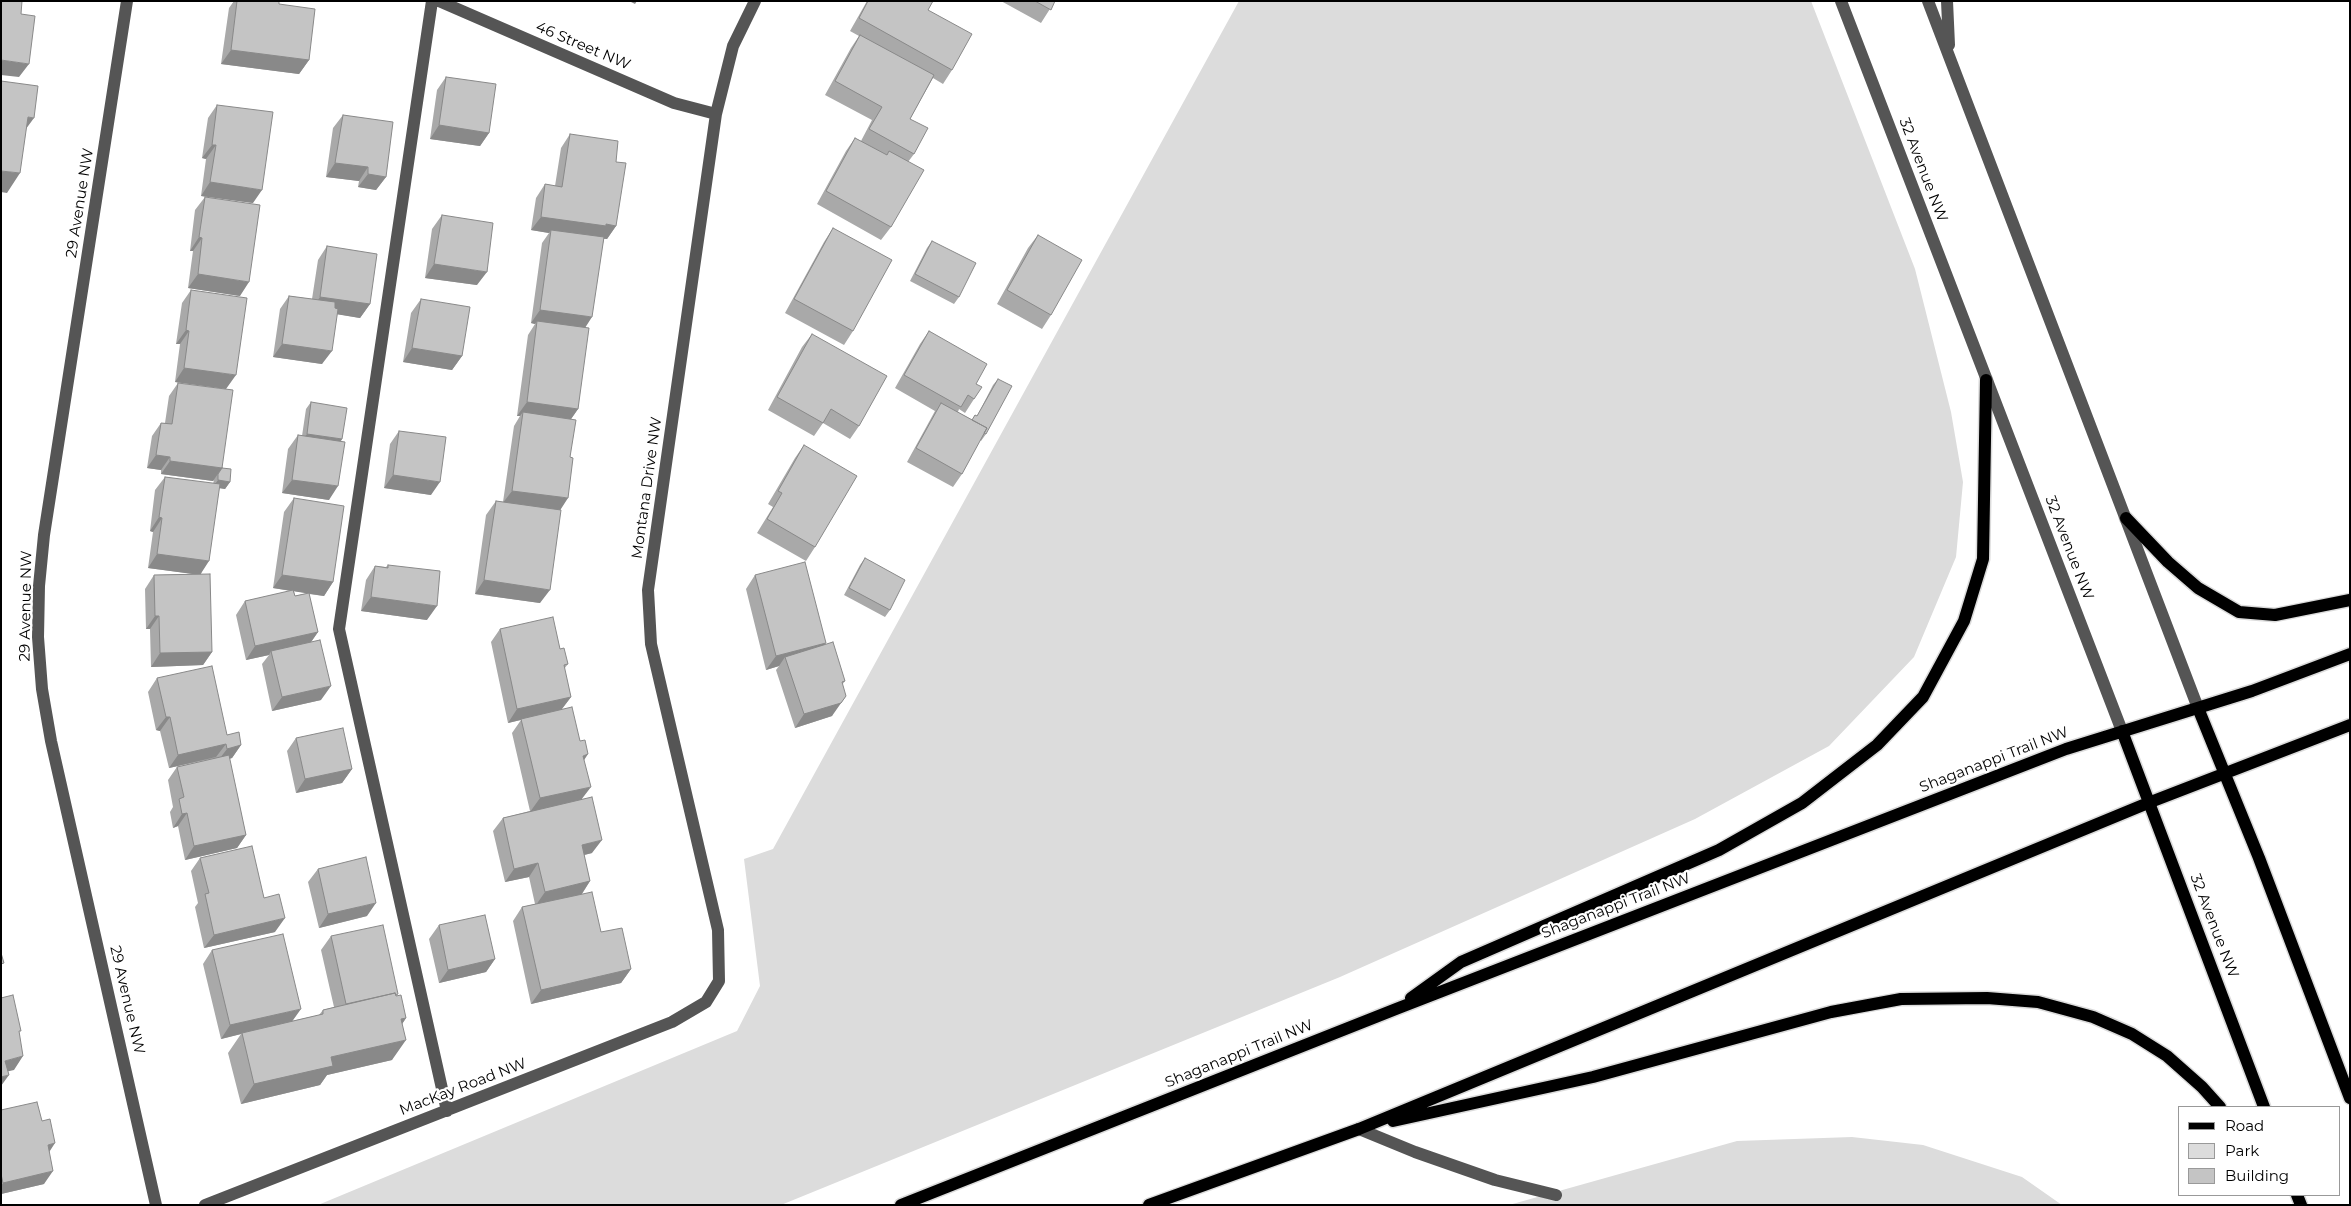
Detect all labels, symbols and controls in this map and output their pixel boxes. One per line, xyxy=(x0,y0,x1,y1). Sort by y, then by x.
street label: 46 Street NW xyxy=(533,18,633,74)
street label: 32 Avenue NW xyxy=(1895,115,1951,225)
street label: 29 Avenue NW xyxy=(62,147,98,259)
street label: Montana Drive NW xyxy=(628,416,666,560)
street label: 32 Avenue NW xyxy=(2041,493,2097,603)
street label: 29 Avenue NW xyxy=(16,550,36,662)
street label: Shaganappi Trail NW xyxy=(1917,723,2071,797)
street label: Shaganappi Trail NW xyxy=(1539,869,1693,943)
street label: 32 Avenue NW xyxy=(2186,871,2242,981)
street label: 29 Avenue NW xyxy=(106,944,148,1056)
street label: Shaganappi Trail NW xyxy=(1162,1016,1316,1092)
street label: MacKay Road NW xyxy=(397,1055,529,1119)
legend xyxy=(2178,1106,2341,1196)
text: Road xyxy=(2225,1116,2264,1135)
text: Park xyxy=(2225,1141,2259,1160)
text: Building xyxy=(2225,1166,2289,1185)

